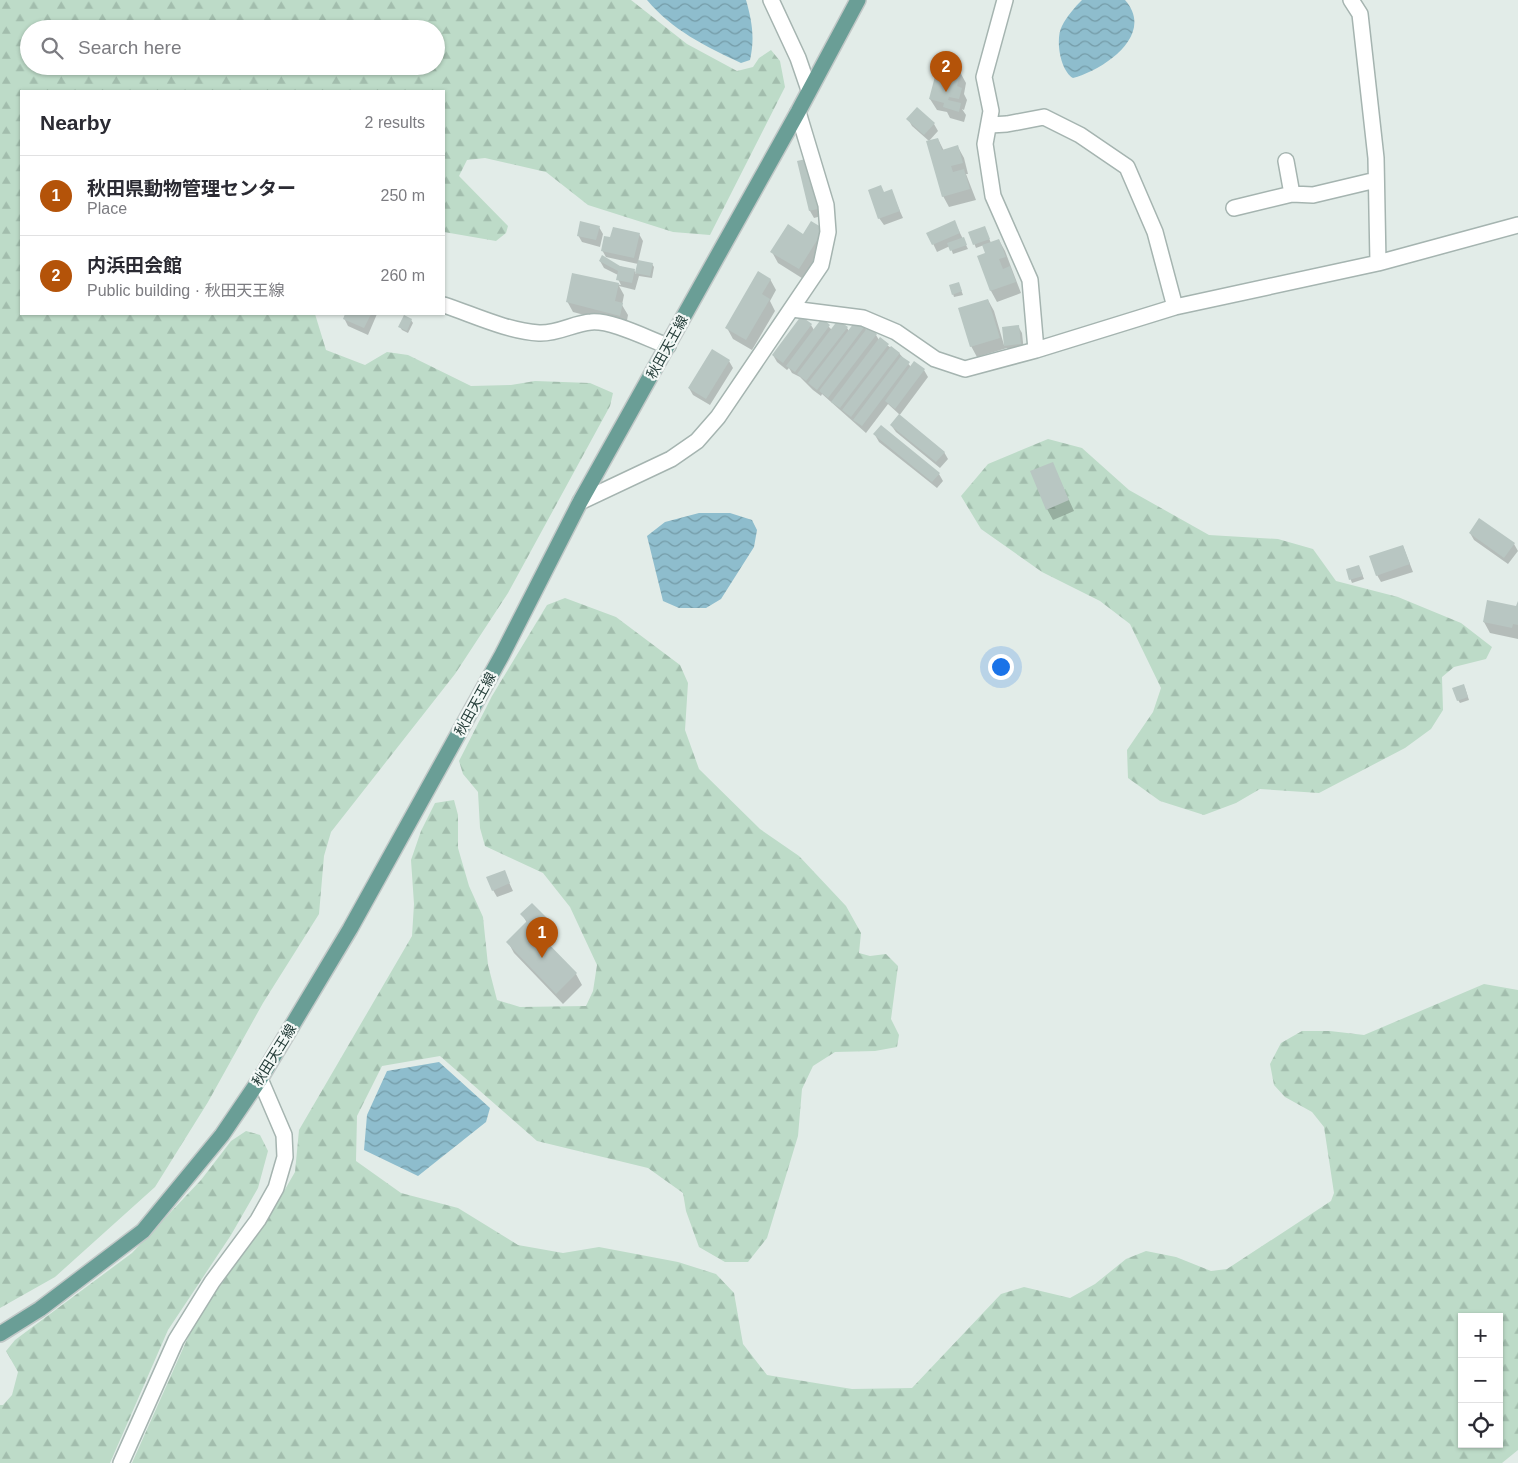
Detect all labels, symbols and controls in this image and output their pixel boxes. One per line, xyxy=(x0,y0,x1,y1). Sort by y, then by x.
search box xyxy=(20,20,445,75)
icon: search xyxy=(38,34,66,62)
text: Search here xyxy=(78,37,182,58)
pin: 2 xyxy=(930,51,962,92)
text: Nearby xyxy=(40,111,111,134)
text: 2 results xyxy=(365,114,425,131)
text: 秋田県動物管理センター xyxy=(87,178,296,199)
text: 1 xyxy=(52,187,60,204)
text: 250 m xyxy=(381,187,425,204)
text: Place xyxy=(87,200,127,217)
text: 内浜田会館 xyxy=(87,255,182,276)
text: 2 xyxy=(52,267,60,284)
text: 260 m xyxy=(381,267,425,284)
text: Public building · 秋田天王線 xyxy=(87,282,284,299)
street label: 秋田天王線 xyxy=(643,313,691,381)
your location xyxy=(988,654,1014,680)
street label: 秋田天王線 xyxy=(451,670,499,738)
pin: 1 xyxy=(526,917,558,958)
street label: 秋田天王線 xyxy=(249,1021,299,1089)
map controls xyxy=(1458,1313,1503,1448)
button: + xyxy=(1458,1313,1503,1358)
button: − xyxy=(1458,1358,1503,1403)
button: locate xyxy=(1458,1403,1503,1448)

